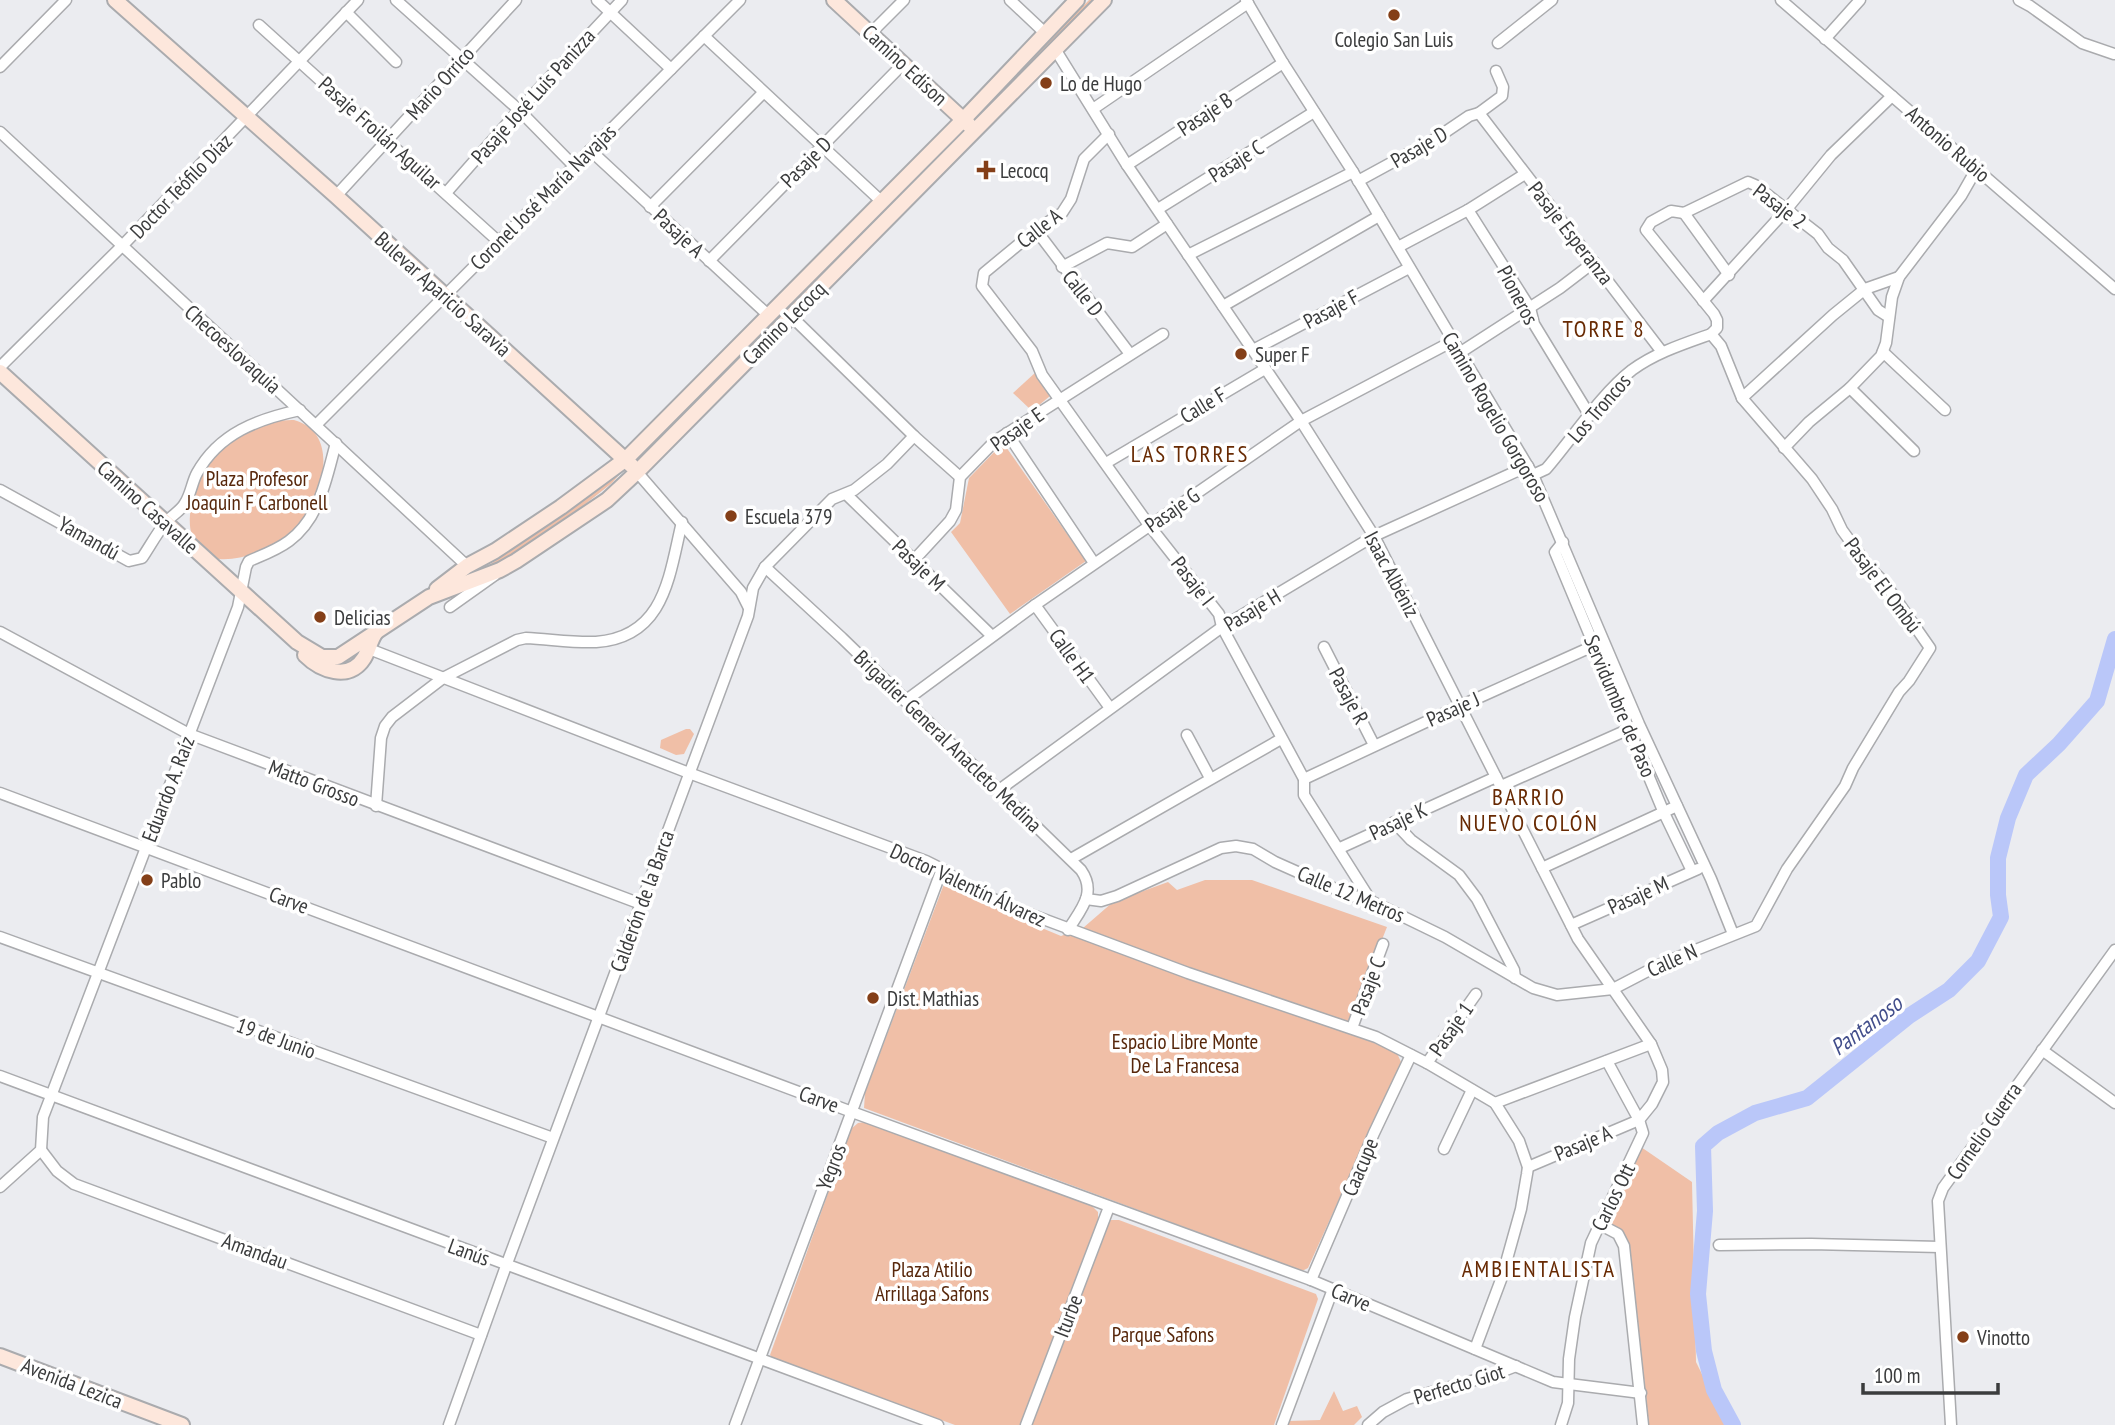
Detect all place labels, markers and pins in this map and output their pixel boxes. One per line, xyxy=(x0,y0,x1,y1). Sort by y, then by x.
marker: Colegio San Luis xyxy=(1386,7,1402,23)
place label: Colegio San Luis xyxy=(1335,26,1453,53)
place label: Lo de Hugo xyxy=(1060,70,1142,97)
marker: Lo de Hugo xyxy=(1038,75,1054,91)
place label: Lecocq xyxy=(1000,157,1049,184)
marker: Lecocq xyxy=(978,162,994,178)
place label: Super F xyxy=(1255,341,1310,368)
marker: Super F xyxy=(1233,346,1249,362)
place label: Escuela 379 xyxy=(745,503,832,530)
marker: Escuela 379 xyxy=(723,508,739,524)
place label: Delicias xyxy=(334,604,391,631)
marker: Delicias xyxy=(312,609,328,625)
place label: Pablo xyxy=(161,867,201,894)
marker: Pablo xyxy=(139,872,155,888)
place label: Dist. Mathias xyxy=(887,985,979,1012)
marker: Dist. Mathias xyxy=(865,990,881,1006)
place label: Vinotto xyxy=(1976,1324,2030,1351)
marker: Vinotto xyxy=(1955,1329,1971,1345)

